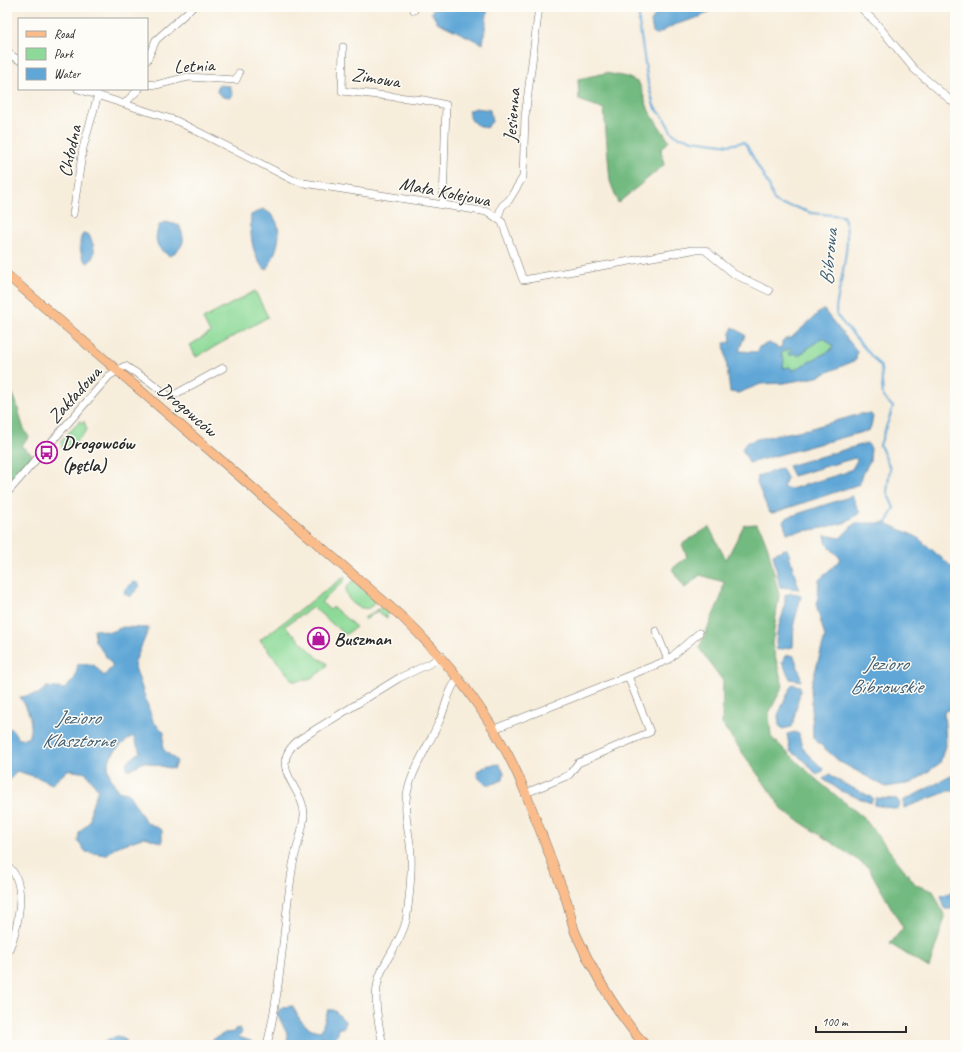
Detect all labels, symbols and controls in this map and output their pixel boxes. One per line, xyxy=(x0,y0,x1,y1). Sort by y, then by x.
legend xyxy=(18,18,148,90)
text: Road xyxy=(54,26,76,42)
text: Park xyxy=(54,46,75,62)
street label: Letnia xyxy=(173,53,217,79)
street label: Zimowa xyxy=(350,62,404,94)
text: Water xyxy=(54,66,82,82)
street label: Jesienna xyxy=(498,86,526,144)
street label: Chłodna xyxy=(53,122,87,179)
street label: Mała Kolejowa xyxy=(397,171,494,213)
water label: Bibrowa xyxy=(814,225,844,286)
street label: Zakładowa xyxy=(43,359,108,428)
street label: Drogowców xyxy=(153,377,224,444)
place label: Drogowców (pętla) xyxy=(62,431,136,477)
bus stop icon: Drogowców (pętla) xyxy=(33,440,59,466)
shop icon: Buszman xyxy=(305,625,331,651)
place label: Buszman xyxy=(334,627,392,651)
water label: Jezioro Bibrowskie xyxy=(850,651,925,699)
water label: Jezioro Klasztorne xyxy=(42,705,117,753)
scale bar xyxy=(816,1008,906,1034)
text: 100 m xyxy=(822,1014,849,1030)

